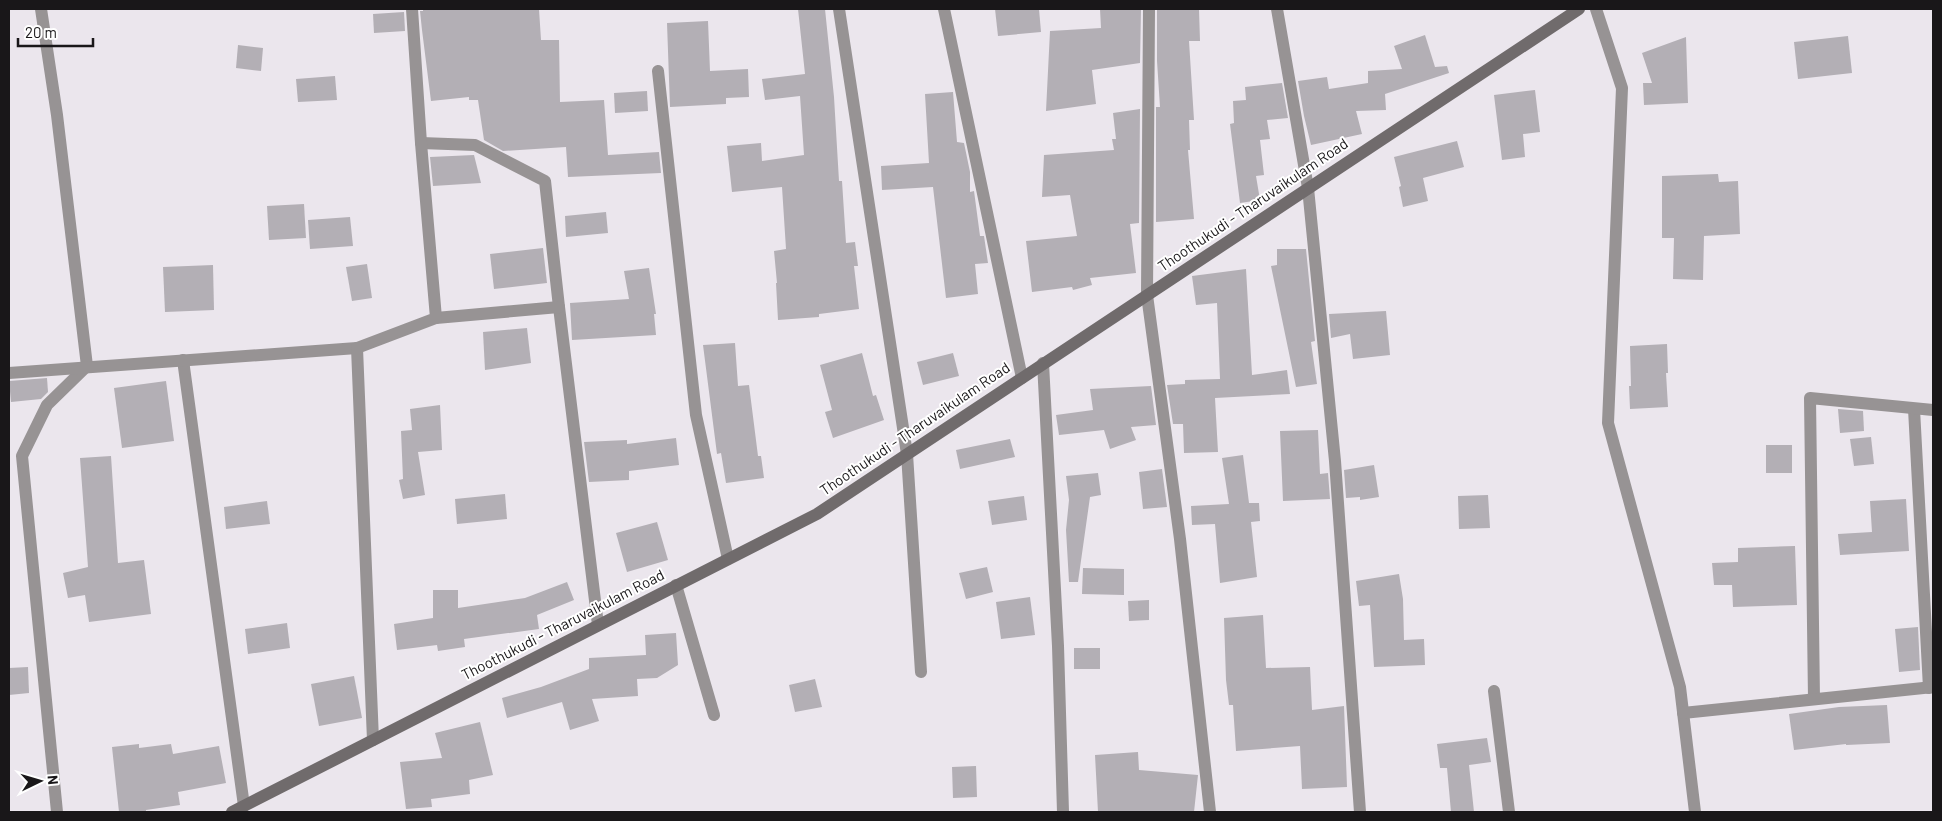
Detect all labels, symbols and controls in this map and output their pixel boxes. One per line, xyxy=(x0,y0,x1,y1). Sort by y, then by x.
scale bar xyxy=(18,15,92,47)
text: 20 m xyxy=(25,23,57,41)
street label: Thoothukudi - Tharuvaikulam Road xyxy=(1154,134,1351,275)
street label: Thoothukudi - Tharuvaikulam Road xyxy=(816,358,1013,499)
street label: Thoothukudi - Tharuvaikulam Road xyxy=(458,565,667,683)
north arrow xyxy=(15,756,65,806)
text: N xyxy=(45,774,62,785)

